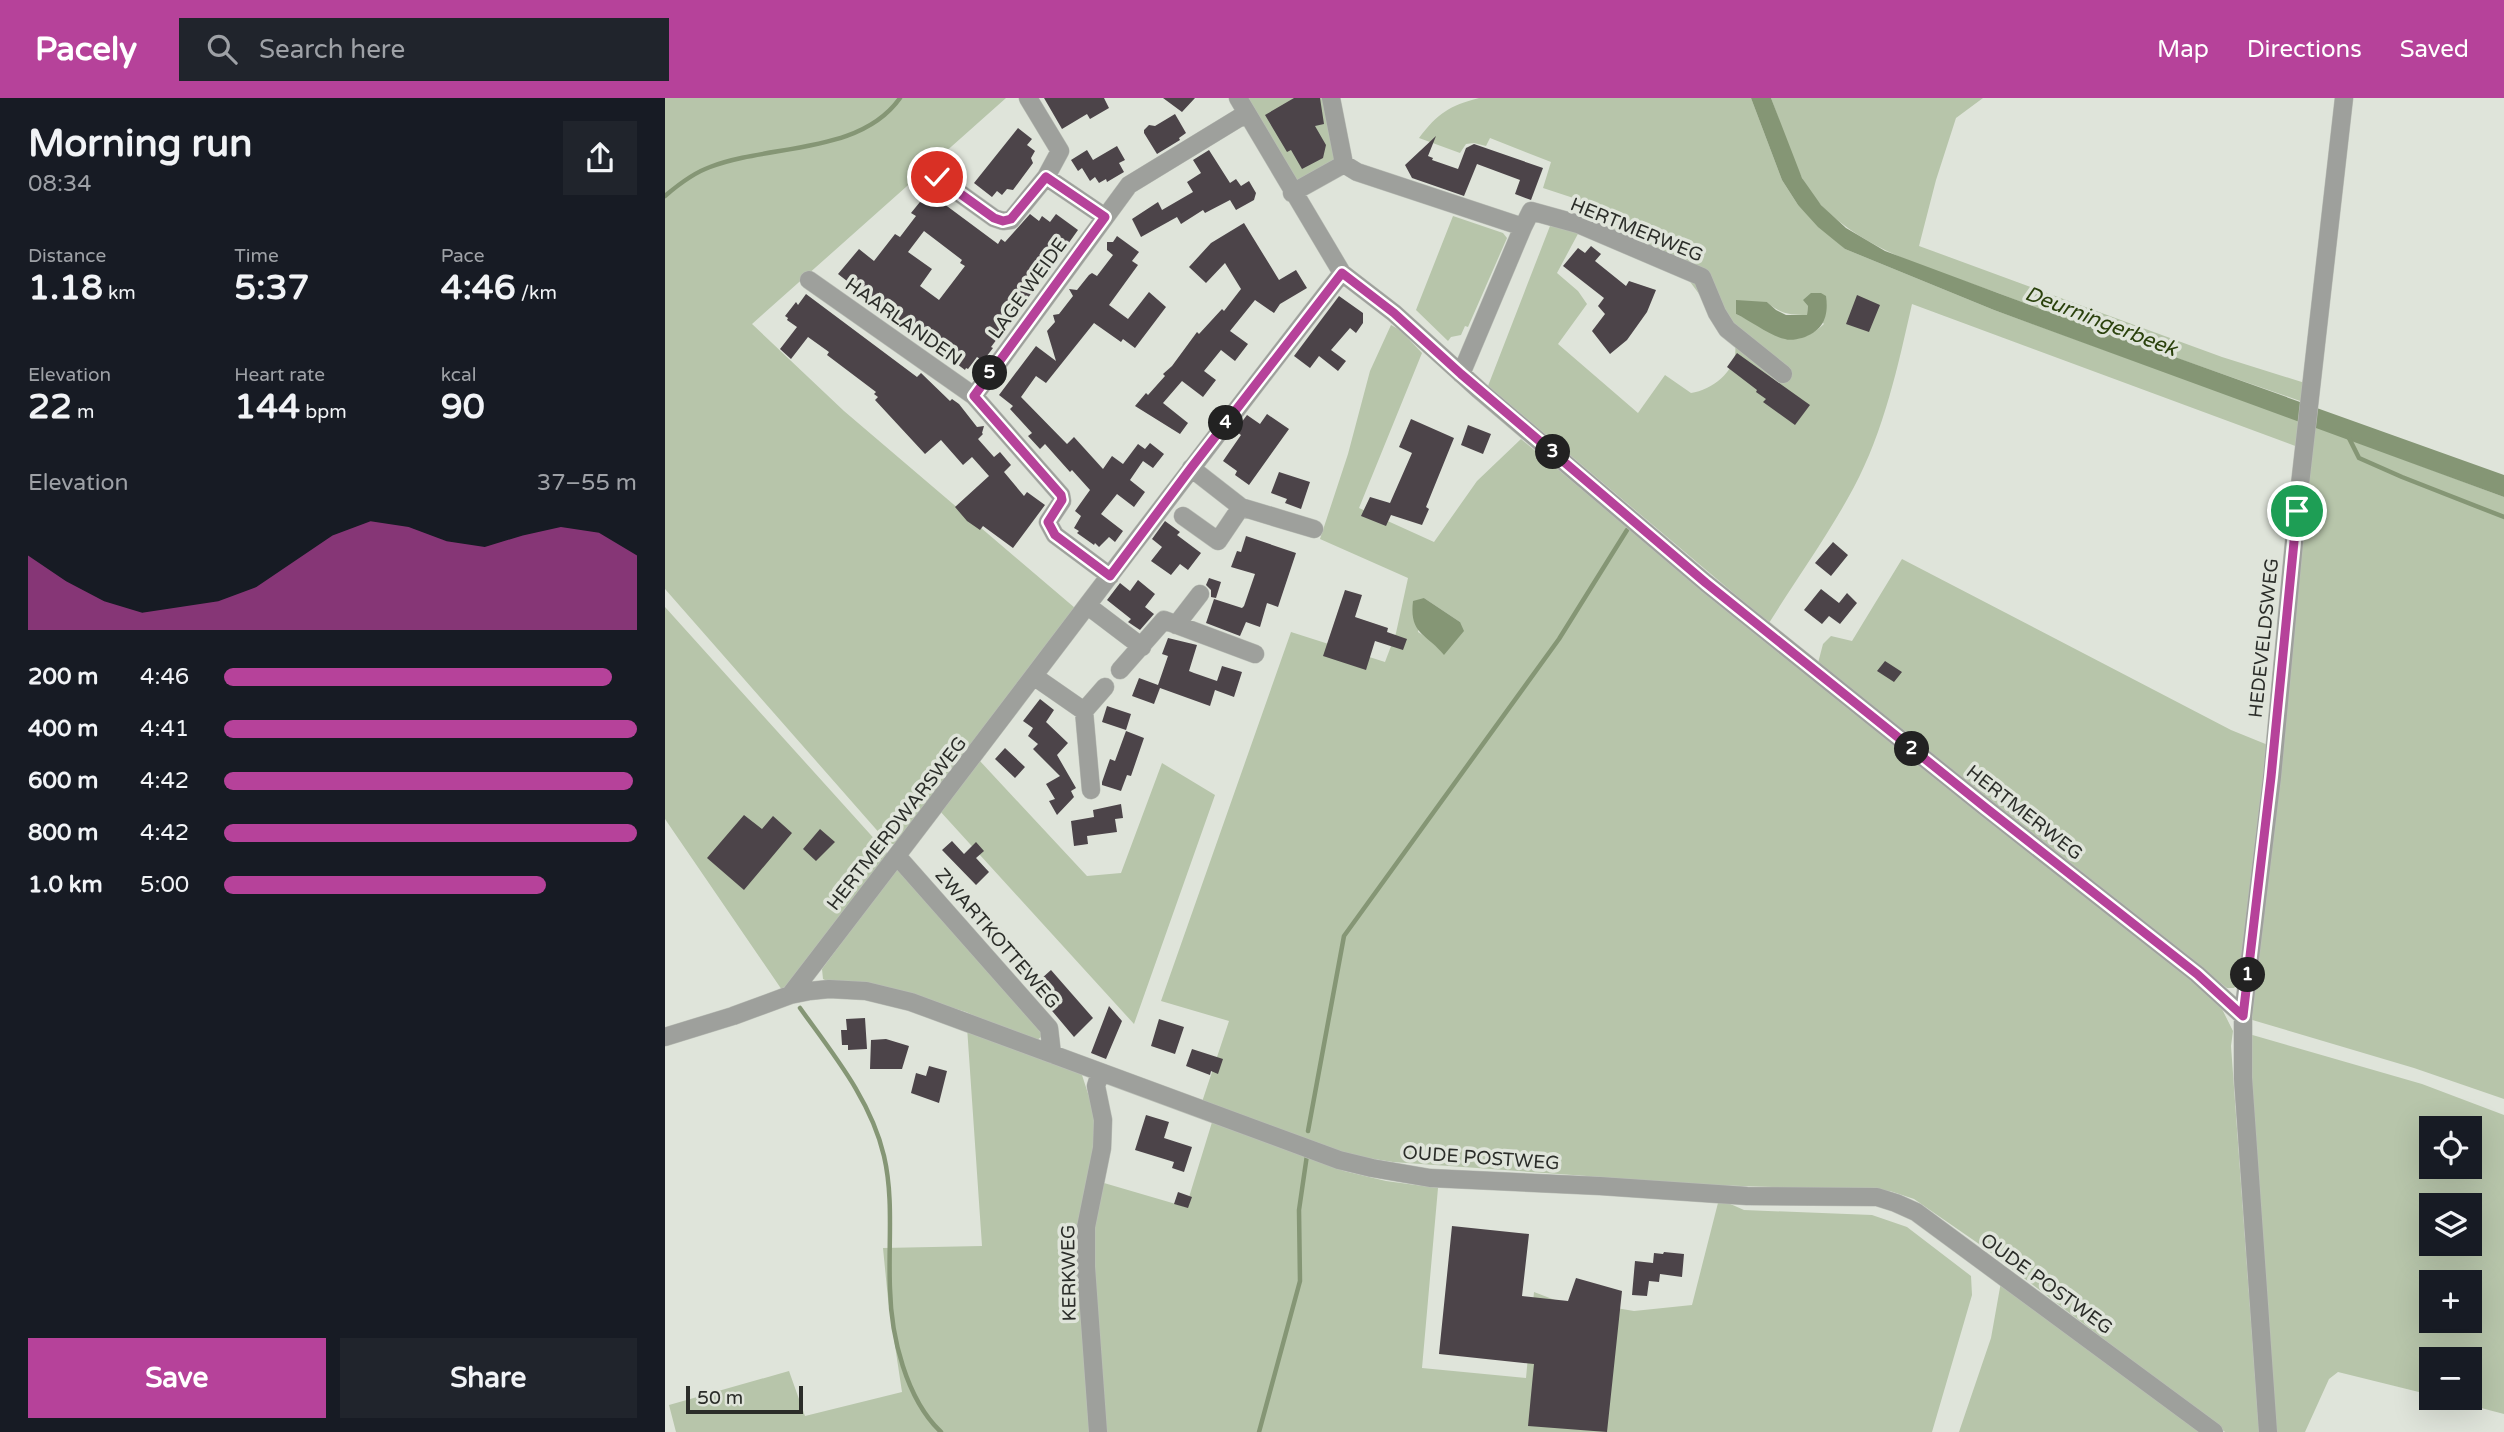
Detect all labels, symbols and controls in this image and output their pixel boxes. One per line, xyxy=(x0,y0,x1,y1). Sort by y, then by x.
search box xyxy=(179,18,669,81)
text: Pacely xyxy=(35,30,137,69)
icon: search xyxy=(203,30,241,68)
text: Search here xyxy=(259,34,405,65)
text: Map xyxy=(2157,35,2209,64)
text: Directions xyxy=(2247,35,2362,64)
text: Saved xyxy=(2400,35,2469,64)
text: Morning run xyxy=(28,121,252,167)
button: share xyxy=(563,121,637,195)
pin xyxy=(907,147,967,207)
icon: check xyxy=(918,158,956,196)
text: 08:34 xyxy=(28,170,92,198)
street label: HERTMERWEG xyxy=(1567,193,1706,267)
street label: LAGE WEIDE xyxy=(984,234,1072,343)
text: Distance xyxy=(28,245,106,267)
text: Time xyxy=(234,245,279,267)
text: Pace xyxy=(441,245,484,267)
text: 1.18 xyxy=(28,267,103,309)
text: 5:37 xyxy=(234,267,309,309)
text: 4:46 xyxy=(441,267,516,309)
street label: HAARLANDEN xyxy=(841,273,966,370)
water label: Deurningerbeek xyxy=(2021,281,2182,362)
text: km xyxy=(103,282,136,304)
text: /km xyxy=(516,282,557,304)
pin: 5 xyxy=(973,356,1007,390)
text: 5 xyxy=(984,361,995,383)
text: Elevation xyxy=(28,364,111,386)
text: Heart rate xyxy=(234,364,325,386)
text: kcal xyxy=(441,364,476,386)
text: 22 xyxy=(28,386,72,428)
text: 144 xyxy=(234,386,300,428)
text: 90 xyxy=(441,386,485,428)
text: m xyxy=(72,401,94,423)
text: bpm xyxy=(300,401,347,423)
pin: 4 xyxy=(1209,406,1243,440)
text: 4 xyxy=(1220,411,1231,433)
pin: 3 xyxy=(1535,434,1571,470)
text: 3 xyxy=(1547,440,1558,462)
text: Elevation xyxy=(28,469,129,497)
text: 37–55 m xyxy=(537,469,637,497)
pin xyxy=(2267,481,2327,541)
icon: arrive xyxy=(2278,492,2316,530)
street label: HEDEVELDSWEG xyxy=(2245,557,2283,719)
text: 200 m xyxy=(28,663,98,691)
text: 4:46 xyxy=(140,663,189,691)
text: 400 m xyxy=(28,715,98,743)
text: 4:41 xyxy=(140,715,189,743)
pin: 2 xyxy=(1895,732,1929,766)
street label: HERTMERDWARSWEG xyxy=(822,733,971,915)
text: 2 xyxy=(1906,737,1917,759)
street label: HERTMERWEG xyxy=(1962,761,2087,865)
text: 600 m xyxy=(28,767,98,795)
text: 4:42 xyxy=(140,767,189,795)
text: 800 m xyxy=(28,819,98,847)
text: 4:42 xyxy=(140,819,189,847)
street label: ZWARTKOTTEWEG xyxy=(930,864,1064,1013)
text: 1.0 km xyxy=(28,871,103,899)
text: 5:00 xyxy=(140,871,189,899)
pin: 1 xyxy=(2231,958,2265,992)
text: 1 xyxy=(2242,963,2253,985)
map controls xyxy=(2419,1116,2482,1410)
button: locate xyxy=(2419,1116,2482,1179)
street label: OUDE POSTWEG xyxy=(1402,1142,1560,1174)
button: layers xyxy=(2419,1193,2482,1256)
street label: KERKWEG xyxy=(1057,1224,1081,1322)
street label: OUDE POSTWEG xyxy=(1976,1229,2117,1339)
button: + xyxy=(2419,1270,2482,1333)
button: Save xyxy=(28,1338,326,1418)
button: Share xyxy=(340,1338,637,1418)
button: − xyxy=(2419,1347,2482,1410)
scale bar xyxy=(686,1383,803,1415)
text: 50 m xyxy=(697,1387,743,1409)

